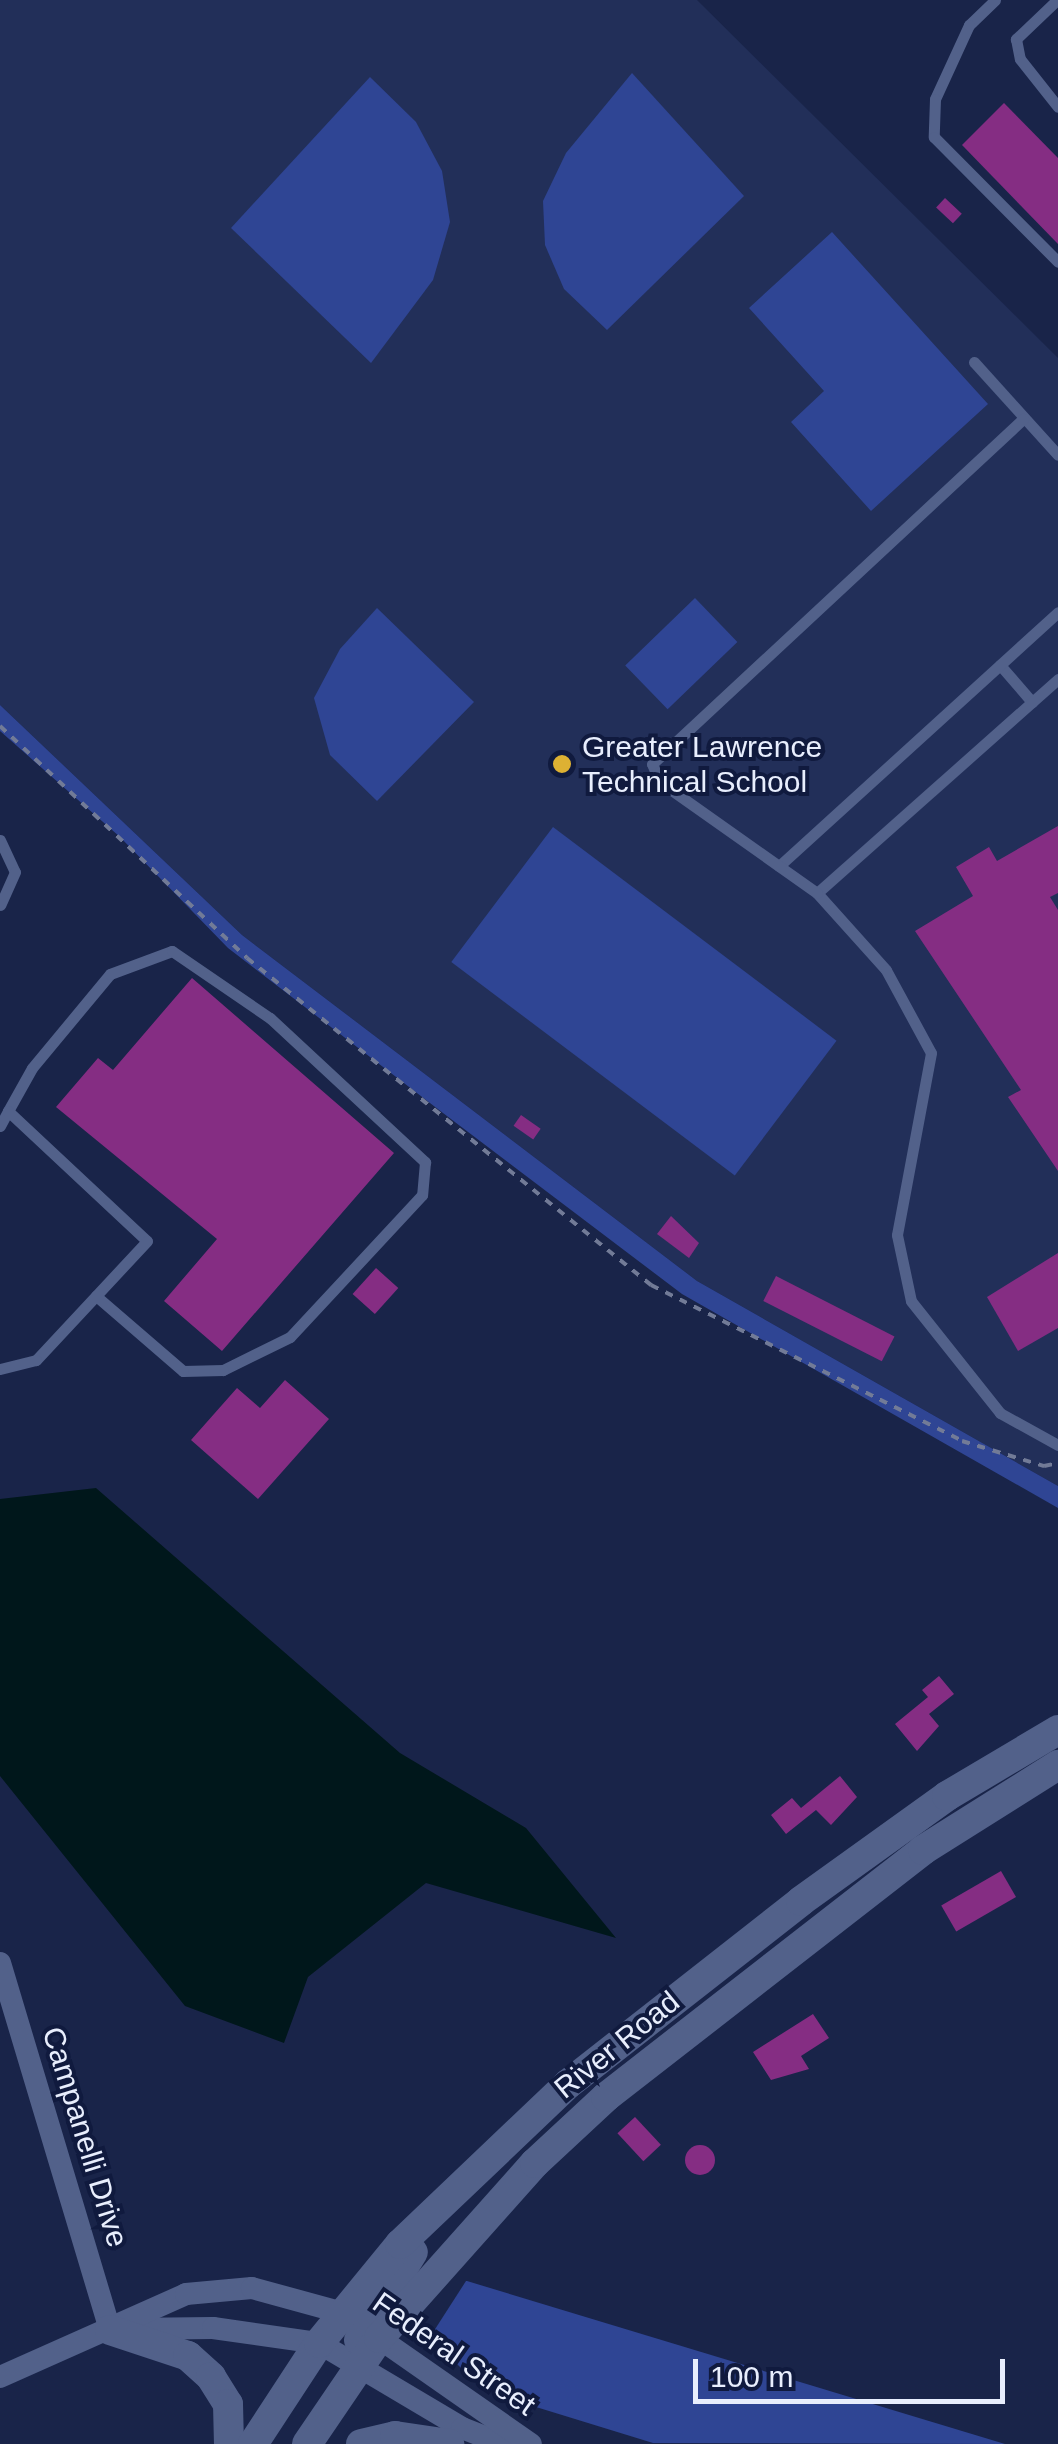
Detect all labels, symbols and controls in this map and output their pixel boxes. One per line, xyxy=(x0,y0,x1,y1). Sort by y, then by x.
place label: Greater Lawrence Technical School xyxy=(582,729,822,800)
marker: Greater Lawrence Technical School xyxy=(551,753,573,775)
street label: River Road xyxy=(547,1984,687,2106)
street label: Campanelli Drive xyxy=(34,2023,136,2251)
street label: Federal Street xyxy=(366,2285,542,2423)
scale bar xyxy=(698,2339,1010,2401)
text: 100 m xyxy=(710,2360,793,2393)

